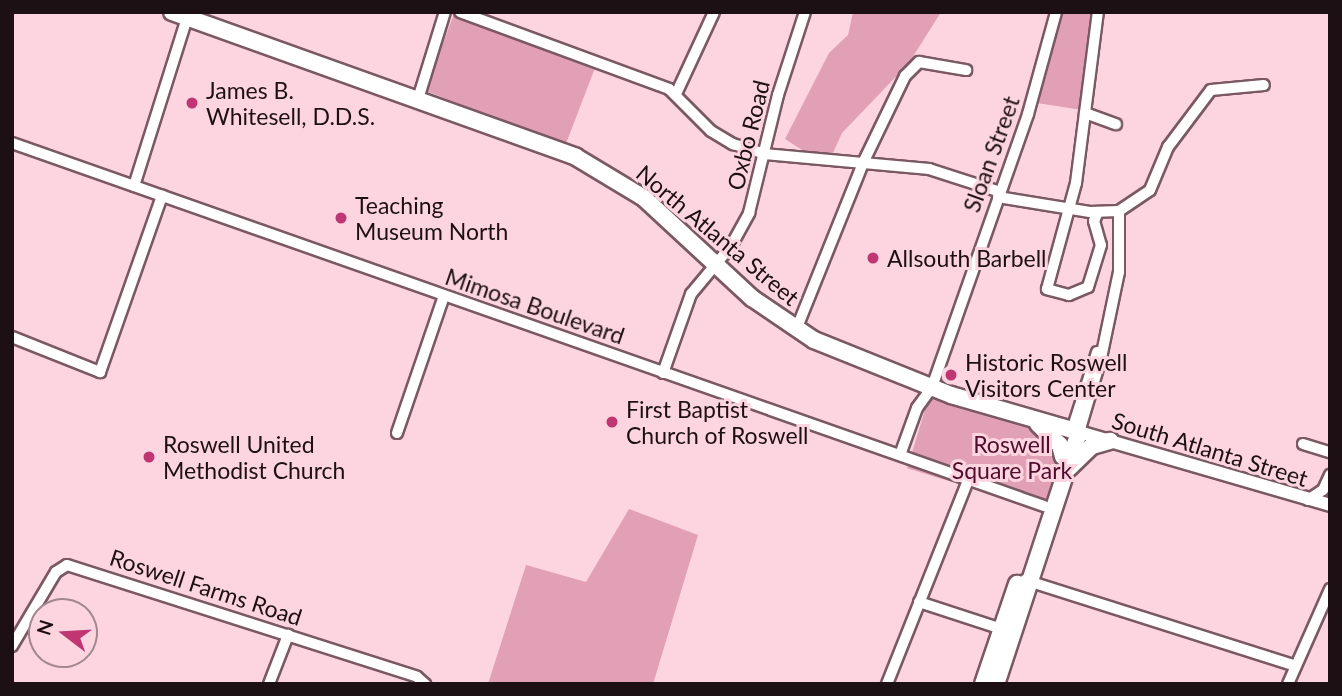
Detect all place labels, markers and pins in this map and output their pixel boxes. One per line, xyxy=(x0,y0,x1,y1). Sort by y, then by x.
place label: James B. Whitesell, D.D.S. xyxy=(206,76,375,130)
marker: James B. Whitesell, D.D.S. xyxy=(184,95,200,111)
place label: Teaching Museum North xyxy=(355,191,508,245)
marker: Teaching Museum North xyxy=(333,210,349,226)
place label: Allsouth Barbell xyxy=(887,244,1047,272)
marker: Allsouth Barbell xyxy=(865,250,881,266)
place label: Historic Roswell Visitors Center xyxy=(965,348,1127,402)
marker: Historic Roswell Visitors Center xyxy=(943,367,959,383)
place label: First Baptist Church of Roswell xyxy=(626,395,809,449)
marker: First Baptist Church of Roswell xyxy=(604,414,620,430)
place label: Roswell United Methodist Church xyxy=(163,430,345,484)
marker: Roswell United Methodist Church xyxy=(141,449,157,465)

